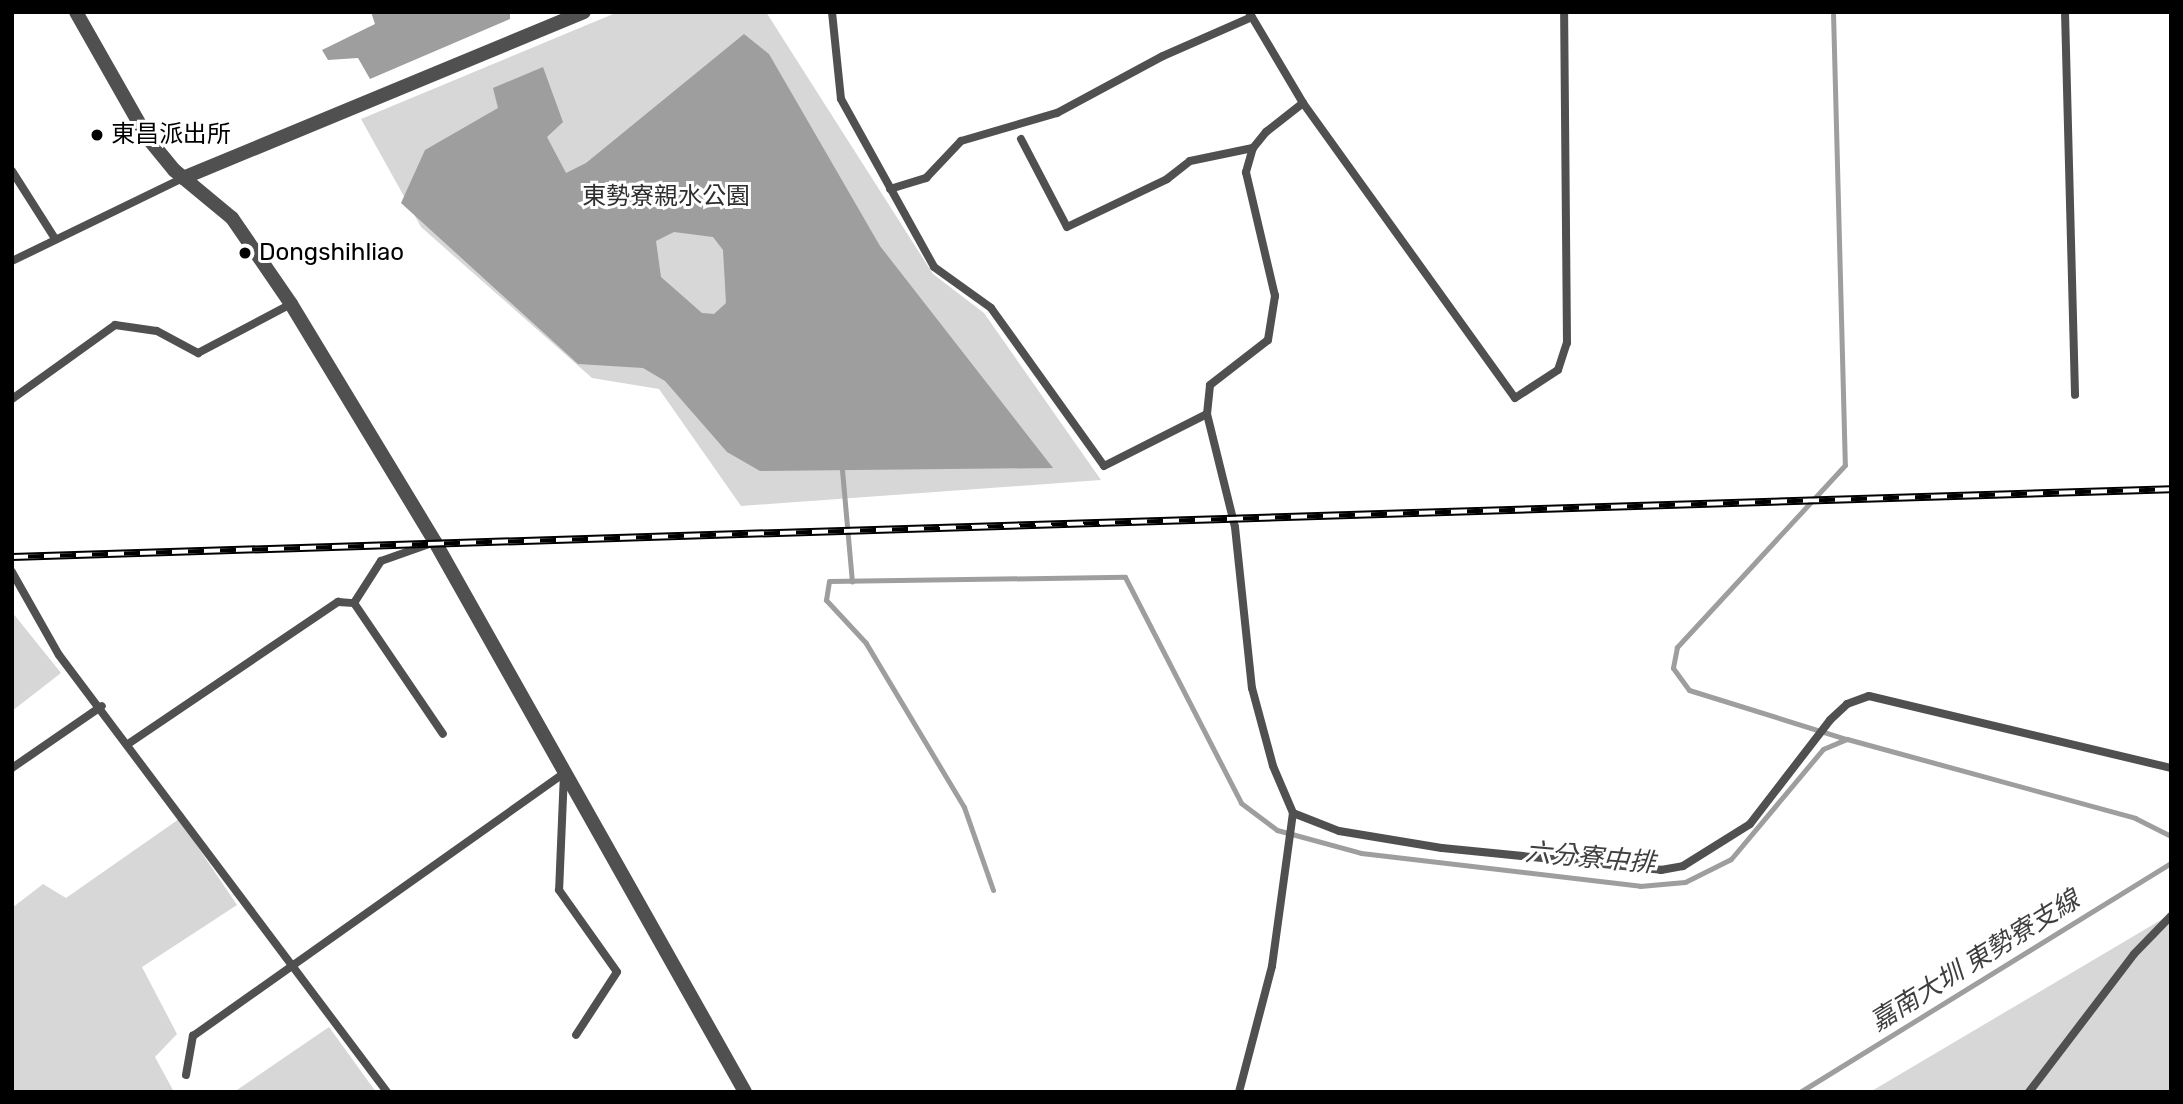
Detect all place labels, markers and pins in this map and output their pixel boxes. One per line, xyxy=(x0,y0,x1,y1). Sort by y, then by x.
place label: 東昌派出所 xyxy=(111,121,231,149)
marker: 東昌派出所 xyxy=(89,127,105,143)
place label: Dongshihliao xyxy=(259,239,404,267)
marker: Dongshihliao xyxy=(237,245,253,261)

